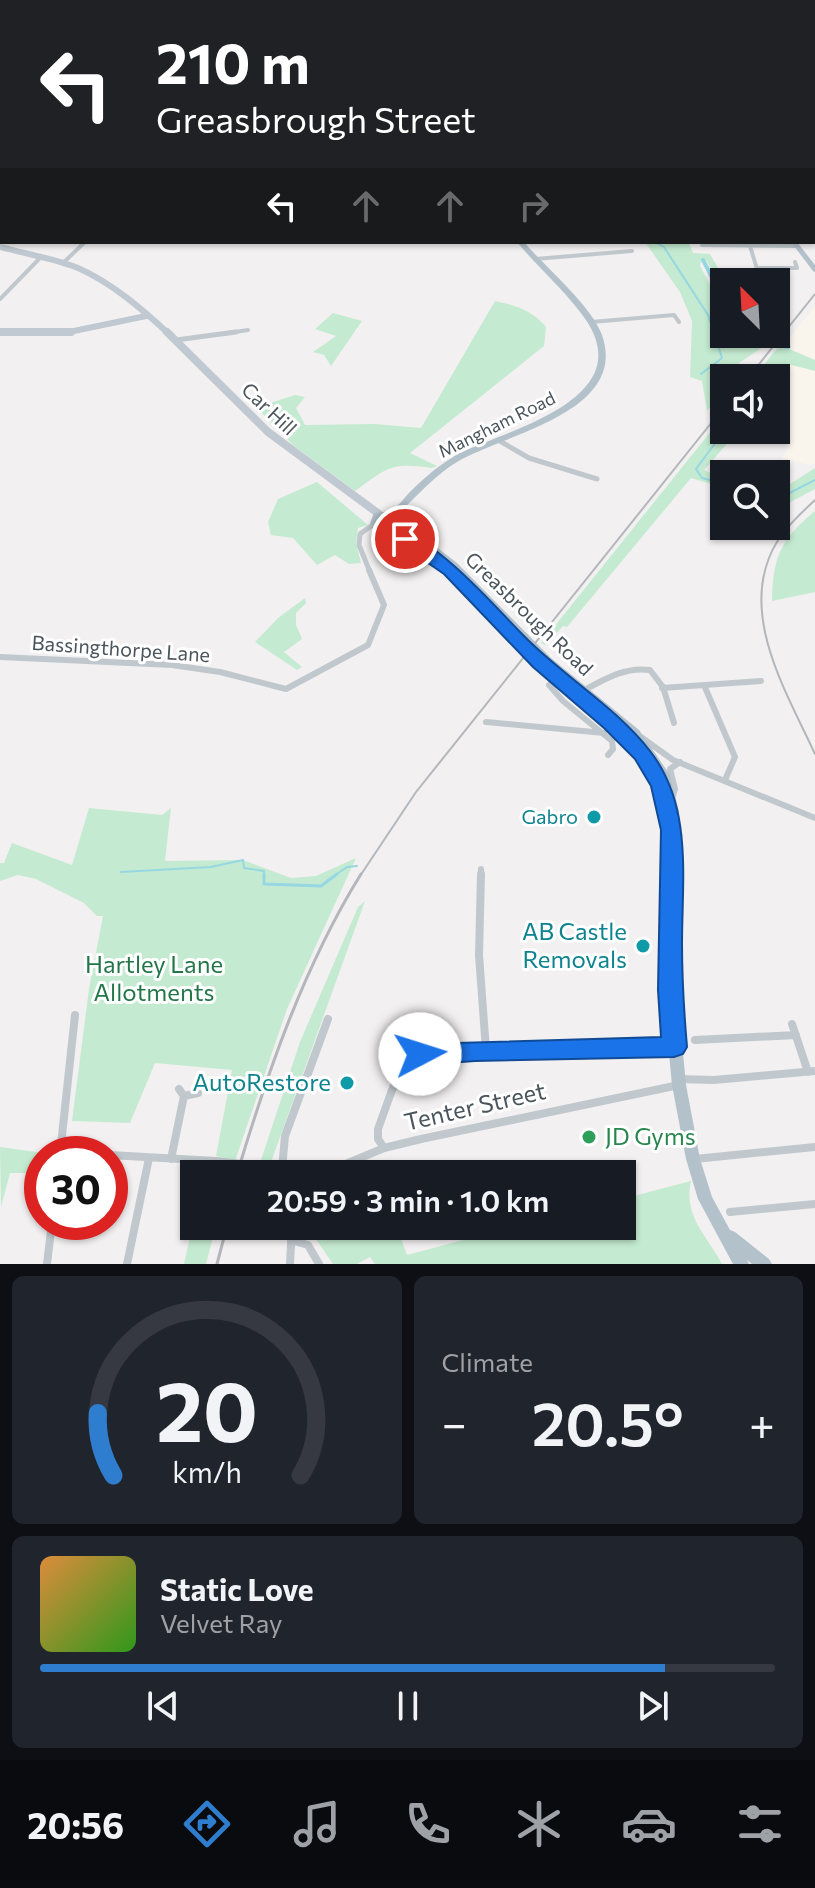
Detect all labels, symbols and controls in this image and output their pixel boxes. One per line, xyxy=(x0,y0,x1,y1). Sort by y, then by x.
text: 210 m xyxy=(156,27,310,96)
icon: left xyxy=(24,32,128,136)
text: Greasbrough Street xyxy=(156,96,476,140)
icon: left xyxy=(260,184,304,228)
icon: ahead xyxy=(344,184,388,228)
icon: ahead xyxy=(428,184,472,228)
icon: right xyxy=(512,184,556,228)
north arrow xyxy=(710,268,790,348)
map controls xyxy=(710,268,790,540)
button: sound xyxy=(710,364,790,444)
street label: Car Hill xyxy=(237,377,302,440)
street label: Mangham Road xyxy=(434,386,559,462)
button: search xyxy=(710,460,790,540)
pin xyxy=(371,505,439,573)
icon: arrive xyxy=(383,517,427,561)
street label: Greasbrough Road xyxy=(461,546,598,680)
street label: Bassingthorpe Lane xyxy=(31,630,211,666)
place label: Gabro xyxy=(521,804,578,828)
marker: Gabro xyxy=(585,808,603,826)
place label: AB Castle Removals xyxy=(522,916,627,973)
marker: AB Castle Removals xyxy=(634,937,652,955)
park label: Hartley Lane Allotments xyxy=(85,949,223,1006)
position arrow xyxy=(378,1012,462,1096)
place label: AutoRestore xyxy=(193,1067,331,1096)
marker: AutoRestore xyxy=(338,1074,356,1092)
street label: Tenter Street xyxy=(401,1075,548,1136)
place label: JD Gyms xyxy=(605,1121,696,1150)
marker: JD Gyms xyxy=(580,1128,598,1146)
speed limit sign: 30 xyxy=(24,1136,128,1240)
text: 20:59 · 3 min · 1.0 km xyxy=(267,1181,549,1218)
text: Climate xyxy=(442,1346,533,1377)
text: 20 xyxy=(156,1357,258,1459)
text: 20.5° xyxy=(532,1385,684,1458)
text: − xyxy=(442,1395,467,1449)
text: + xyxy=(749,1395,775,1449)
text: km/h xyxy=(172,1454,242,1489)
text: Static Love xyxy=(160,1570,314,1607)
text: Velvet Ray xyxy=(160,1607,283,1638)
icon: previous xyxy=(141,1684,185,1728)
icon: pause xyxy=(386,1684,430,1728)
icon: next xyxy=(631,1684,675,1728)
icon: directions xyxy=(179,1796,235,1852)
icon: music xyxy=(289,1796,345,1852)
icon: phone xyxy=(400,1796,456,1852)
icon: climate xyxy=(511,1796,567,1852)
icon: car xyxy=(621,1796,677,1852)
icon: filters xyxy=(732,1796,788,1852)
text: 20:56 xyxy=(27,1802,124,1846)

